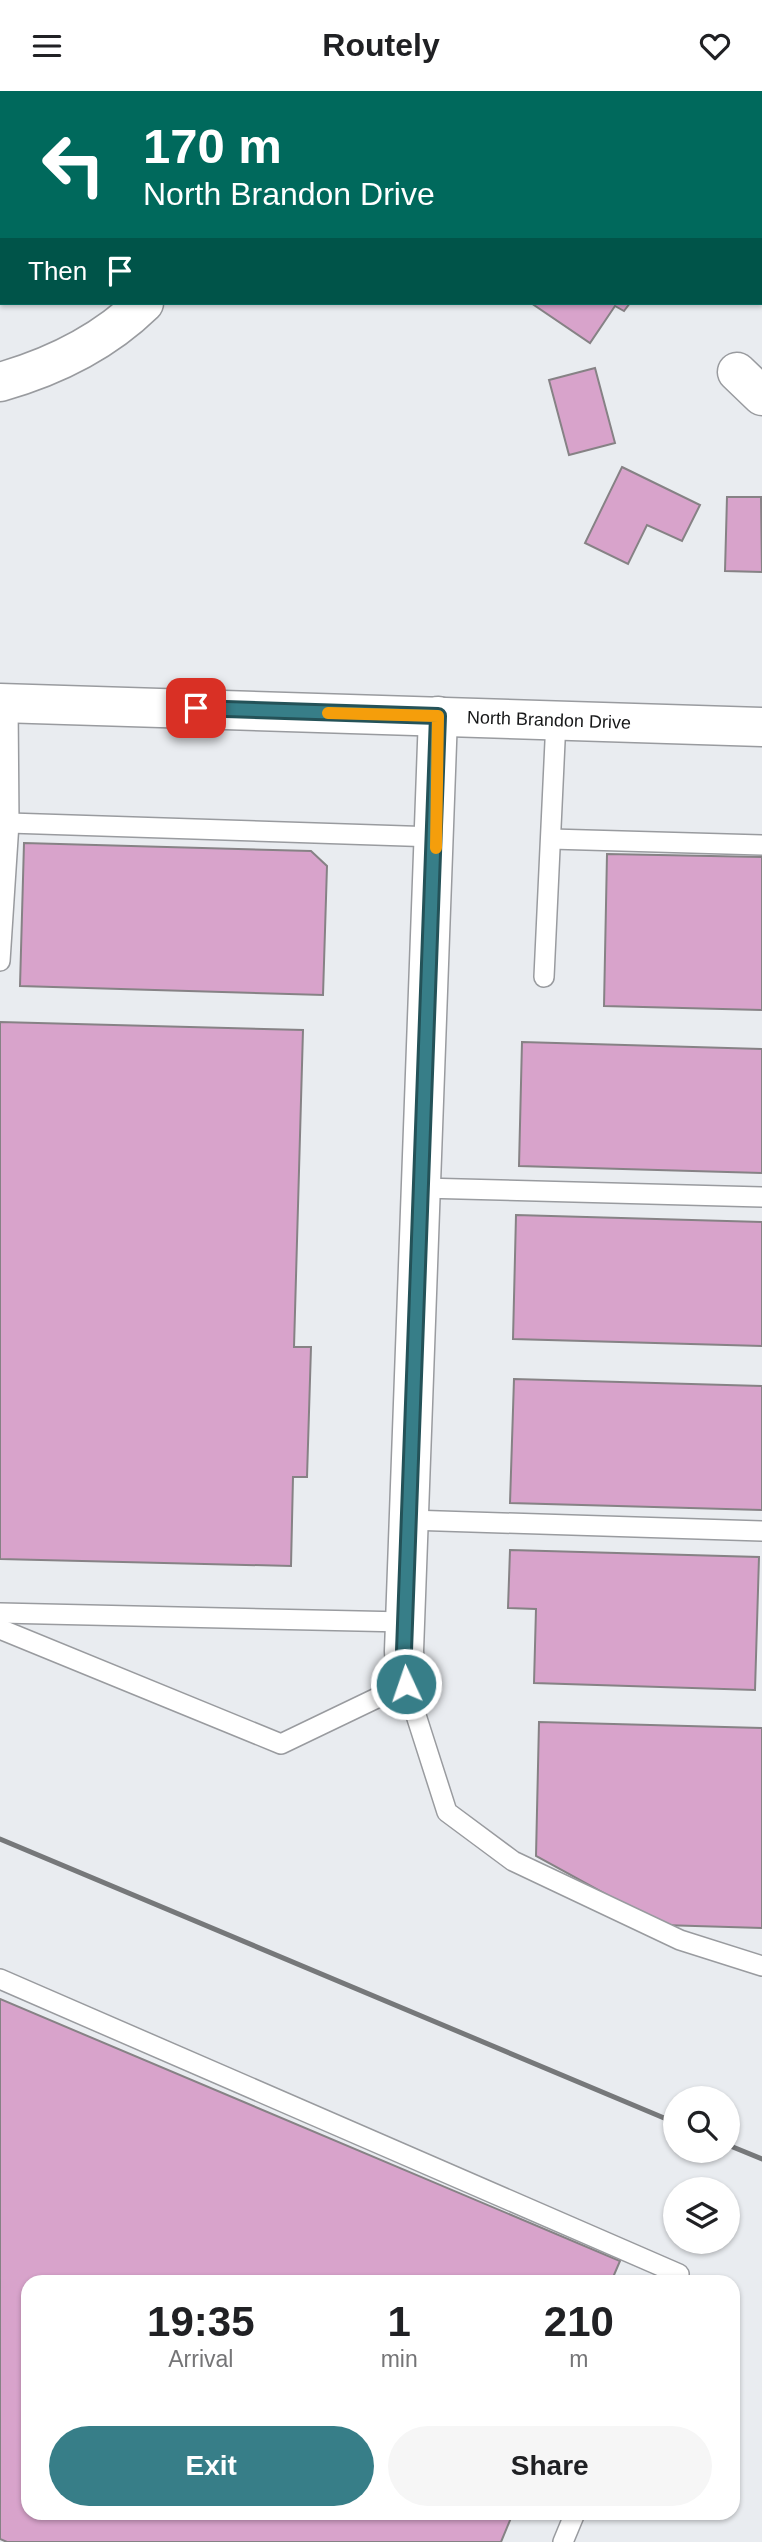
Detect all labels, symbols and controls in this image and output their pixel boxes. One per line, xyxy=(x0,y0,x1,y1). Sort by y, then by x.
icon: menu xyxy=(28,27,66,65)
text: Routely xyxy=(322,27,440,63)
icon: heart xyxy=(696,27,734,65)
icon: left xyxy=(28,119,119,210)
text: 170 m xyxy=(143,119,282,173)
text: North Brandon Drive xyxy=(143,176,435,212)
icon: arrive xyxy=(101,252,139,290)
text: Then xyxy=(28,256,87,286)
pin xyxy=(166,678,226,738)
icon: arrive xyxy=(177,689,215,727)
street label: North Brandon Drive xyxy=(467,707,631,733)
position arrow xyxy=(369,1647,443,1721)
map controls xyxy=(663,2086,740,2254)
button: search xyxy=(663,2086,740,2163)
button: layers xyxy=(663,2177,740,2254)
text: 19:35 xyxy=(147,2298,255,2345)
text: 1 xyxy=(387,2298,411,2345)
text: 210 xyxy=(544,2298,614,2345)
text: Arrival xyxy=(168,2346,233,2372)
text: min xyxy=(381,2346,418,2372)
text: m xyxy=(569,2346,588,2372)
button: Exit xyxy=(49,2426,374,2506)
button: Share xyxy=(388,2426,712,2506)

